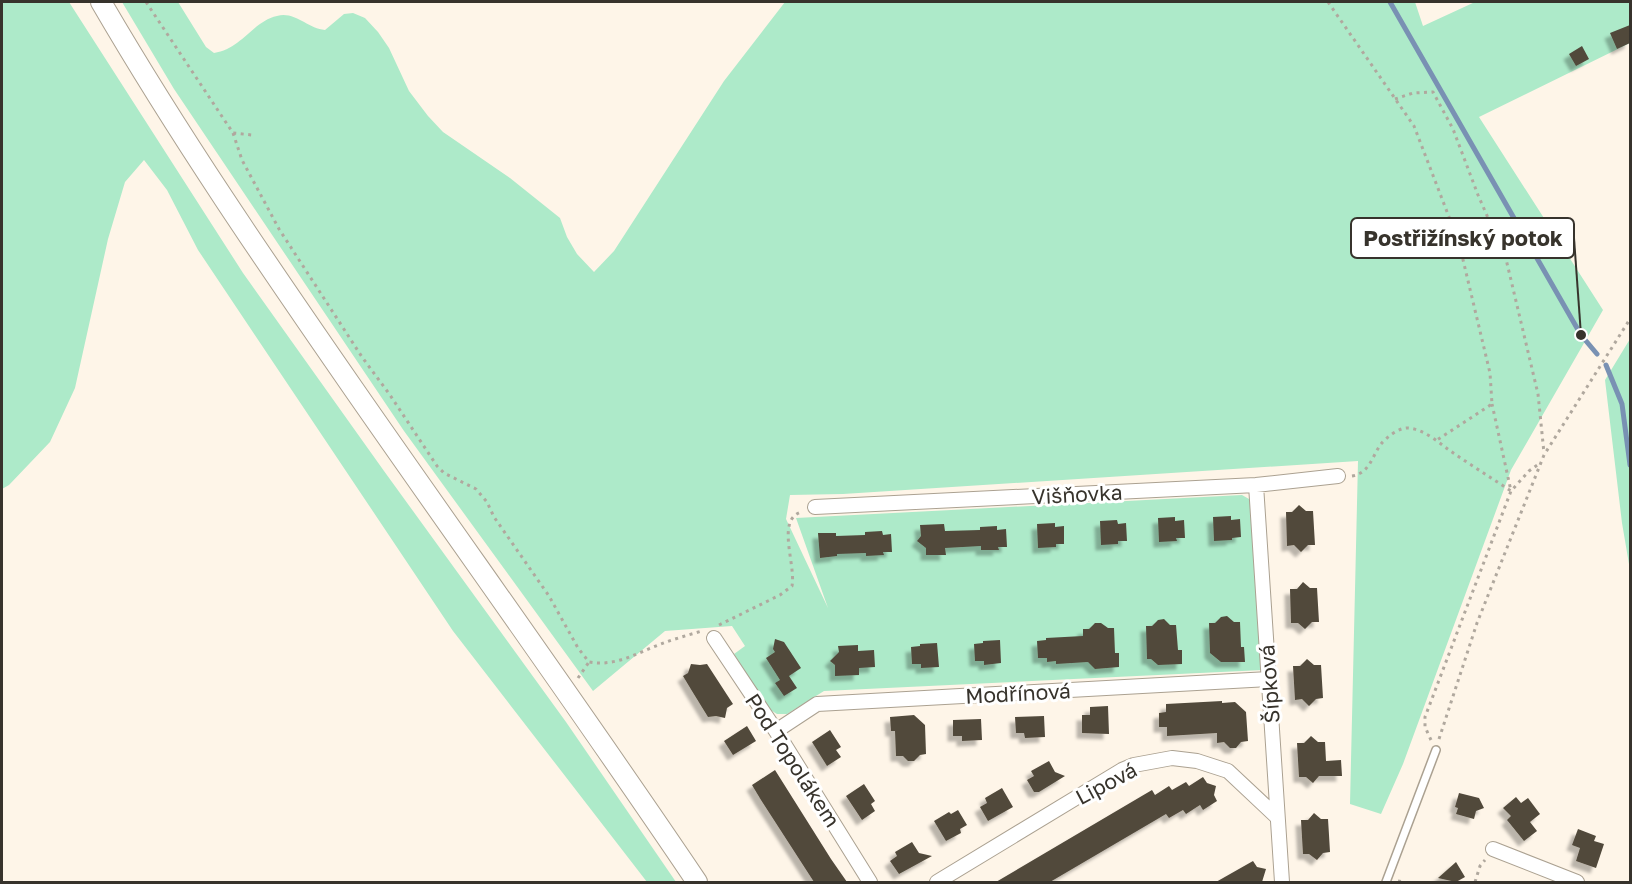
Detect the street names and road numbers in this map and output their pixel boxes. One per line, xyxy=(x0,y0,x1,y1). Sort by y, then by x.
street label: Višňovka xyxy=(1031,479,1123,509)
street label: Šípková xyxy=(1253,644,1285,724)
street label: Modřínová xyxy=(965,677,1071,709)
street label: Pod Topolákem xyxy=(740,688,846,832)
street label: Lipová xyxy=(1071,756,1141,810)

